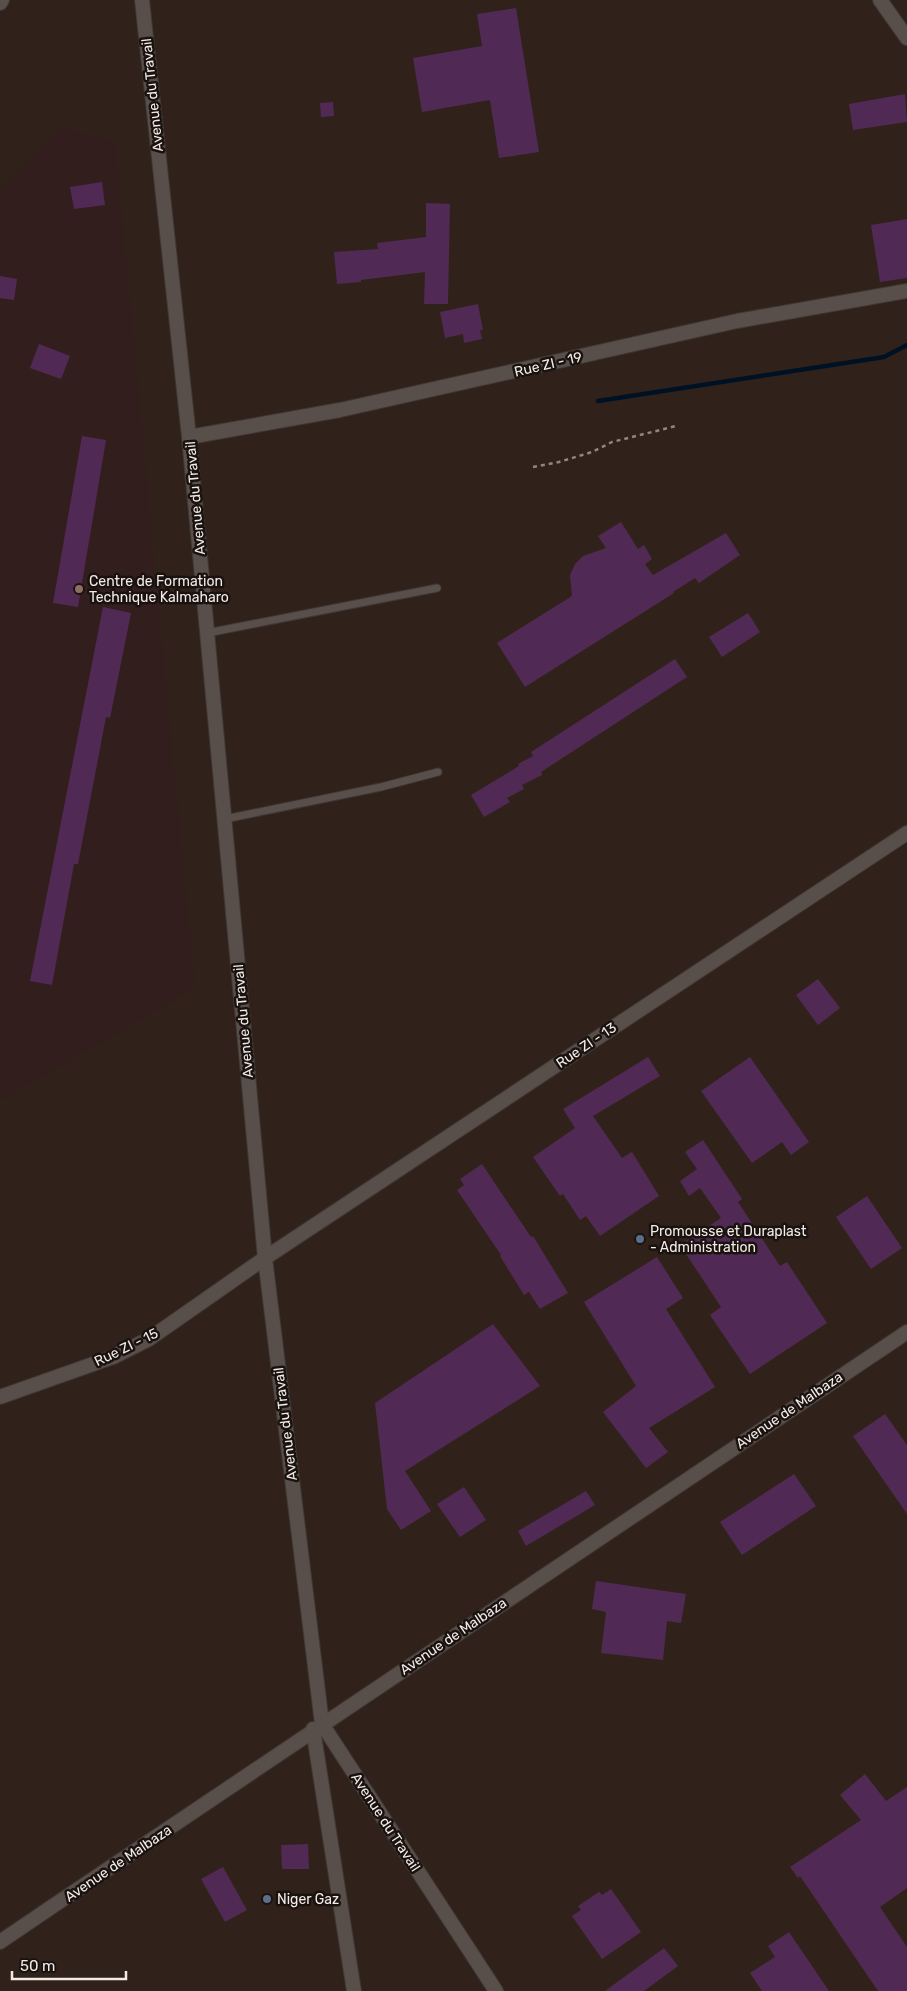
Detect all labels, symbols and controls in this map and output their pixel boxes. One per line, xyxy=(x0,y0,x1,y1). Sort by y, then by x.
street label: Avenue du Travail xyxy=(138,37,167,153)
street label: Rue ZI - 19 xyxy=(513,348,584,381)
street label: Avenue du Travail xyxy=(182,440,209,556)
place label: Centre de Formation Technique Kalmaharo xyxy=(89,573,229,606)
marker: Centre de Formation Technique Kalmaharo xyxy=(73,583,85,595)
street label: Avenue du Travail xyxy=(230,963,257,1079)
street label: Rue ZI - 13 xyxy=(553,1019,620,1072)
place label: Promousse et Duraplast - Administration xyxy=(650,1223,807,1256)
marker: Promousse et Duraplast - Administration xyxy=(634,1233,646,1245)
street label: Rue ZI - 15 xyxy=(91,1325,161,1370)
street label: Avenue du Travail xyxy=(270,1366,301,1482)
street label: Avenue de Malbaza xyxy=(733,1368,846,1452)
street label: Avenue de Malbaza xyxy=(397,1594,510,1678)
street label: Avenue du Travail xyxy=(347,1770,424,1875)
street label: Avenue de Malbaza xyxy=(62,1821,175,1905)
place label: Niger Gaz xyxy=(277,1891,339,1908)
marker: Niger Gaz xyxy=(261,1893,273,1905)
scale bar xyxy=(12,1948,126,1980)
text: 50 m xyxy=(20,1957,55,1975)

